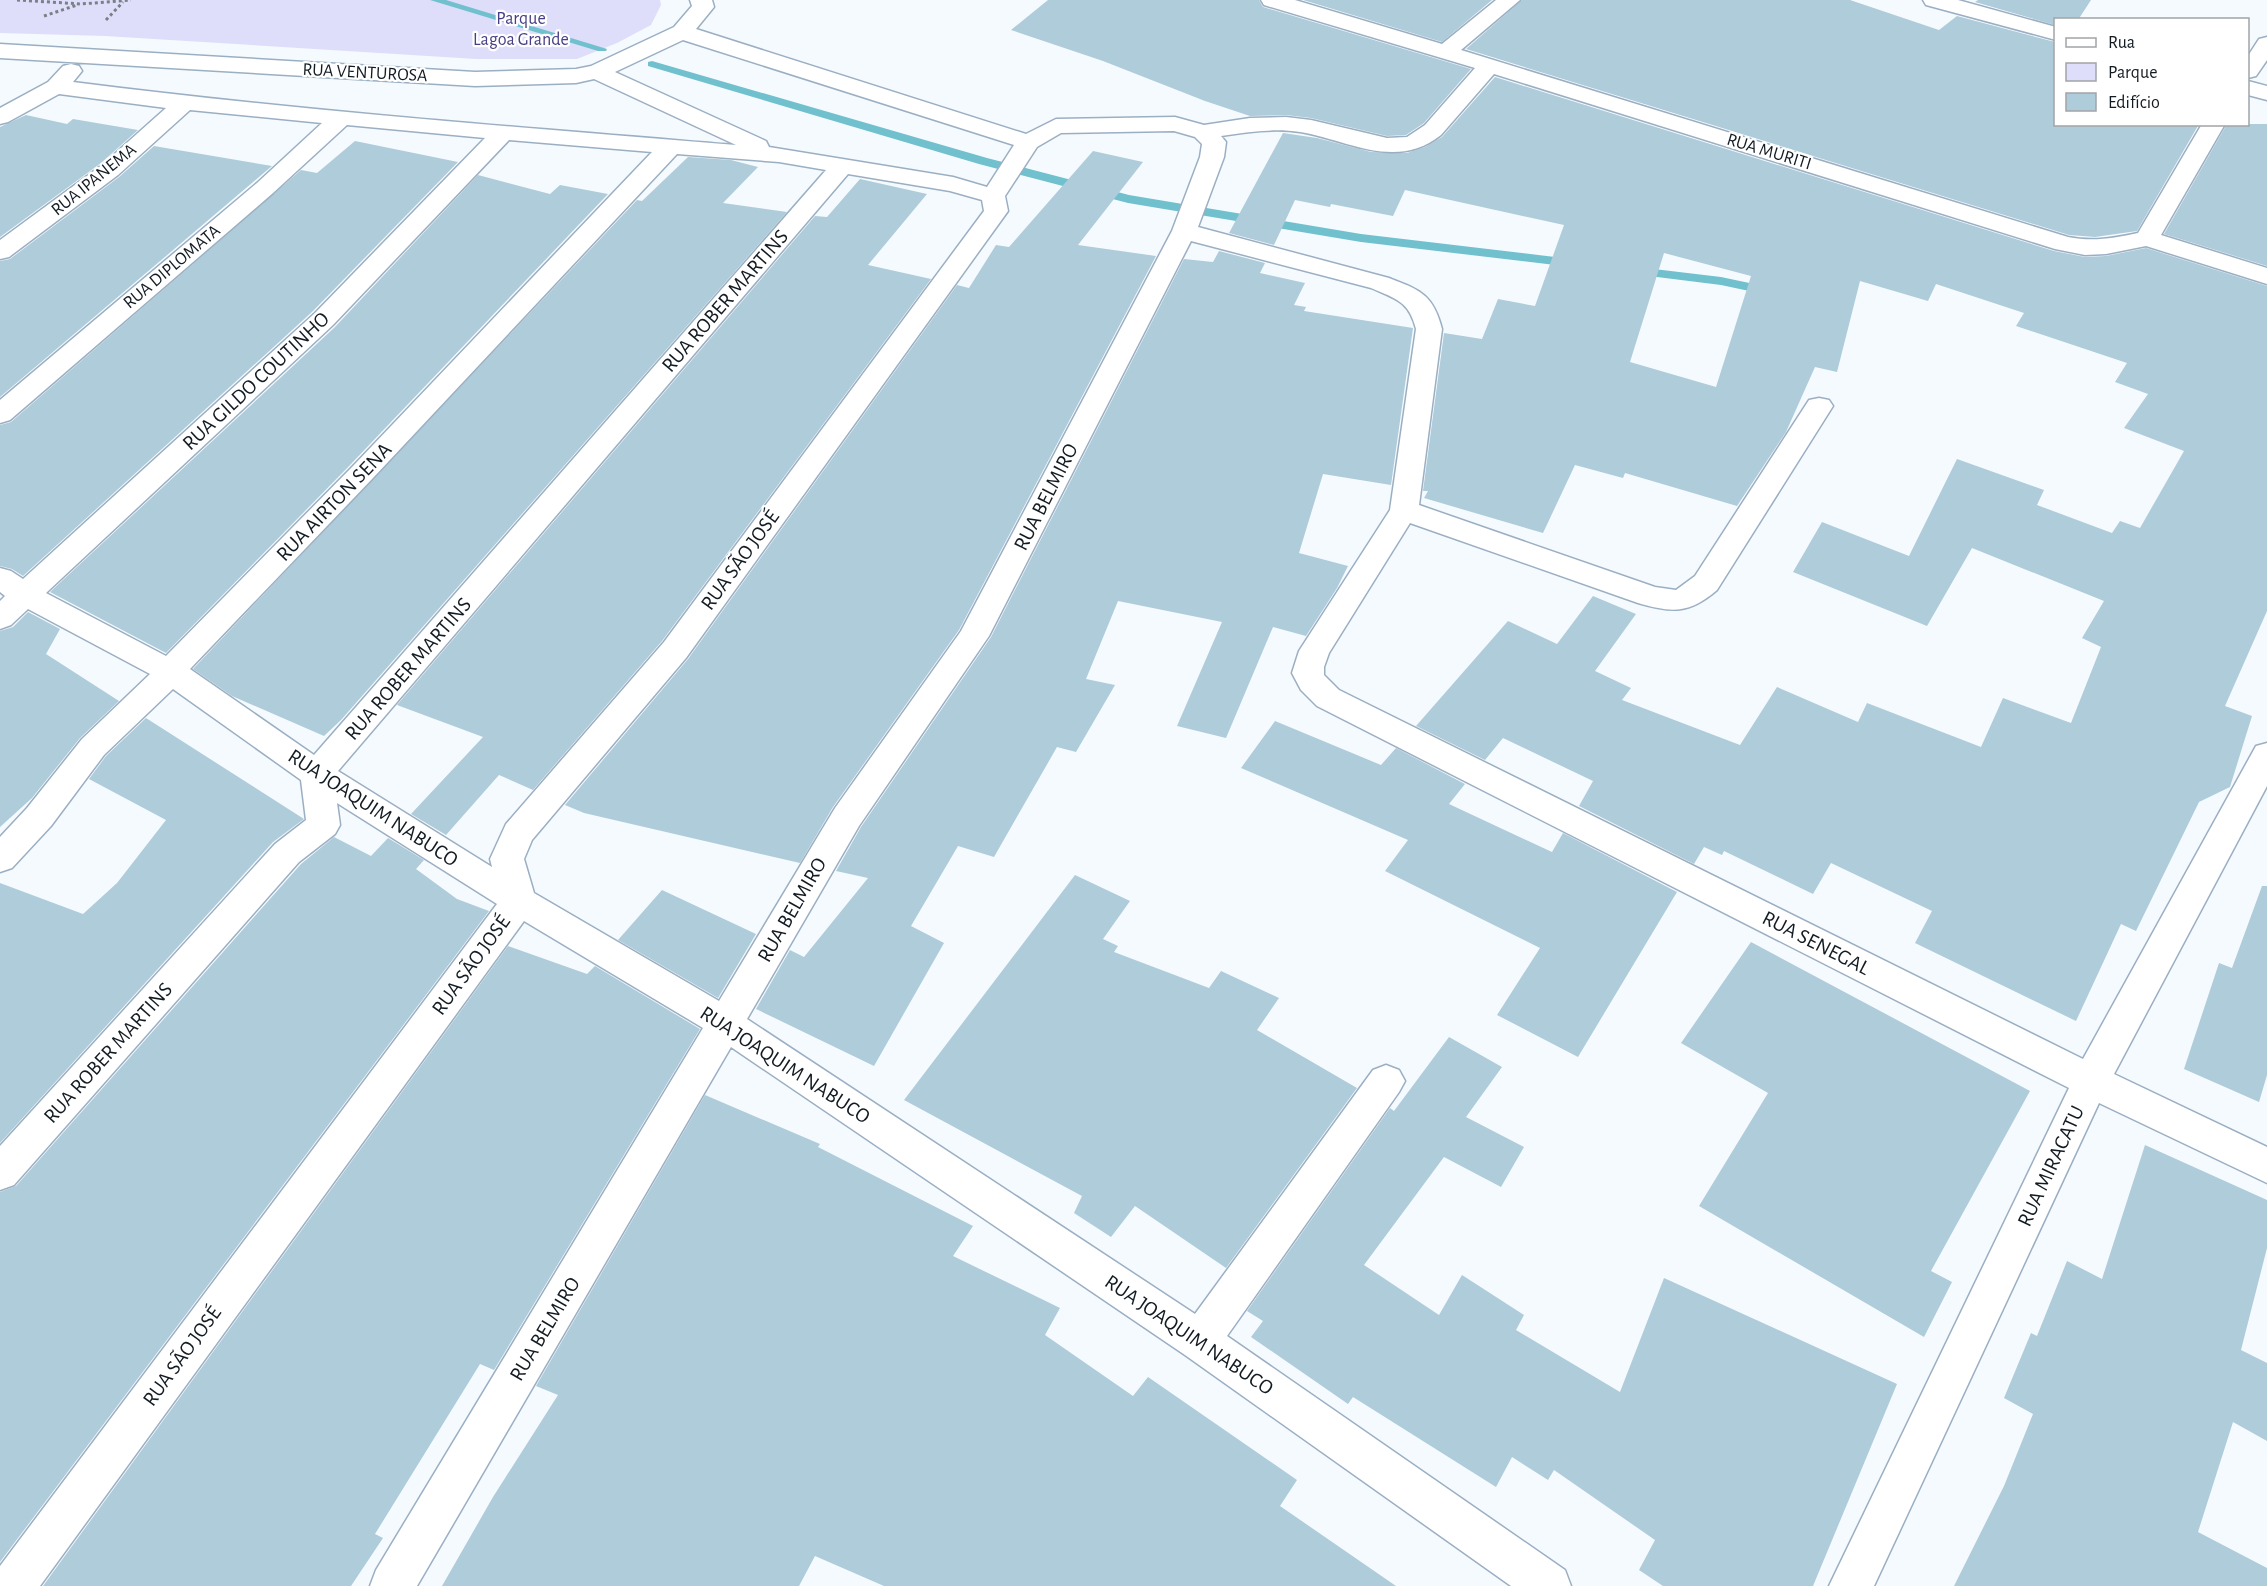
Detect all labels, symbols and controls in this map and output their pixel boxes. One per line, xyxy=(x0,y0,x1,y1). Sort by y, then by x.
park label: Parque Lagoa Grande xyxy=(473,10,569,49)
legend xyxy=(2054,18,2249,126)
text: Rua xyxy=(2108,34,2135,52)
street label: RUA VENTUROSA xyxy=(302,61,429,85)
text: Parque xyxy=(2108,64,2157,82)
text: Edifício xyxy=(2108,94,2160,112)
street label: RUA MURITI xyxy=(1724,131,1814,173)
street label: RUA IPANEMA xyxy=(48,140,140,219)
street label: RUA DIPLOMATA xyxy=(120,221,224,312)
street label: RUA ROBER MARTINS xyxy=(658,226,792,376)
street label: RUA GILDO COUTINHO xyxy=(179,308,333,454)
street label: RUA AIRTON SENA xyxy=(272,439,396,565)
street label: RUA BELMIRO xyxy=(1010,440,1082,554)
street label: RUA SÃO JOSÉ xyxy=(695,505,783,614)
street label: RUA ROBER MARTINS xyxy=(341,594,475,744)
street label: RUA JOAQUIM NABUCO xyxy=(284,745,462,871)
street label: RUA BELMIRO xyxy=(754,854,830,966)
street label: RUA SENEGAL xyxy=(1759,907,1873,979)
street label: RUA SÃO JOSÉ xyxy=(426,910,514,1019)
street label: RUA ROBER MARTINS xyxy=(40,979,176,1127)
street label: RUA JOAQUIM NABUCO xyxy=(696,1002,874,1128)
street label: RUA MIRACATU xyxy=(2014,1102,2088,1230)
street label: RUA JOAQUIM NABUCO xyxy=(1101,1271,1277,1399)
street label: RUA BELMIRO xyxy=(506,1274,584,1384)
street label: RUA SÃO JOSÉ xyxy=(137,1301,225,1410)

